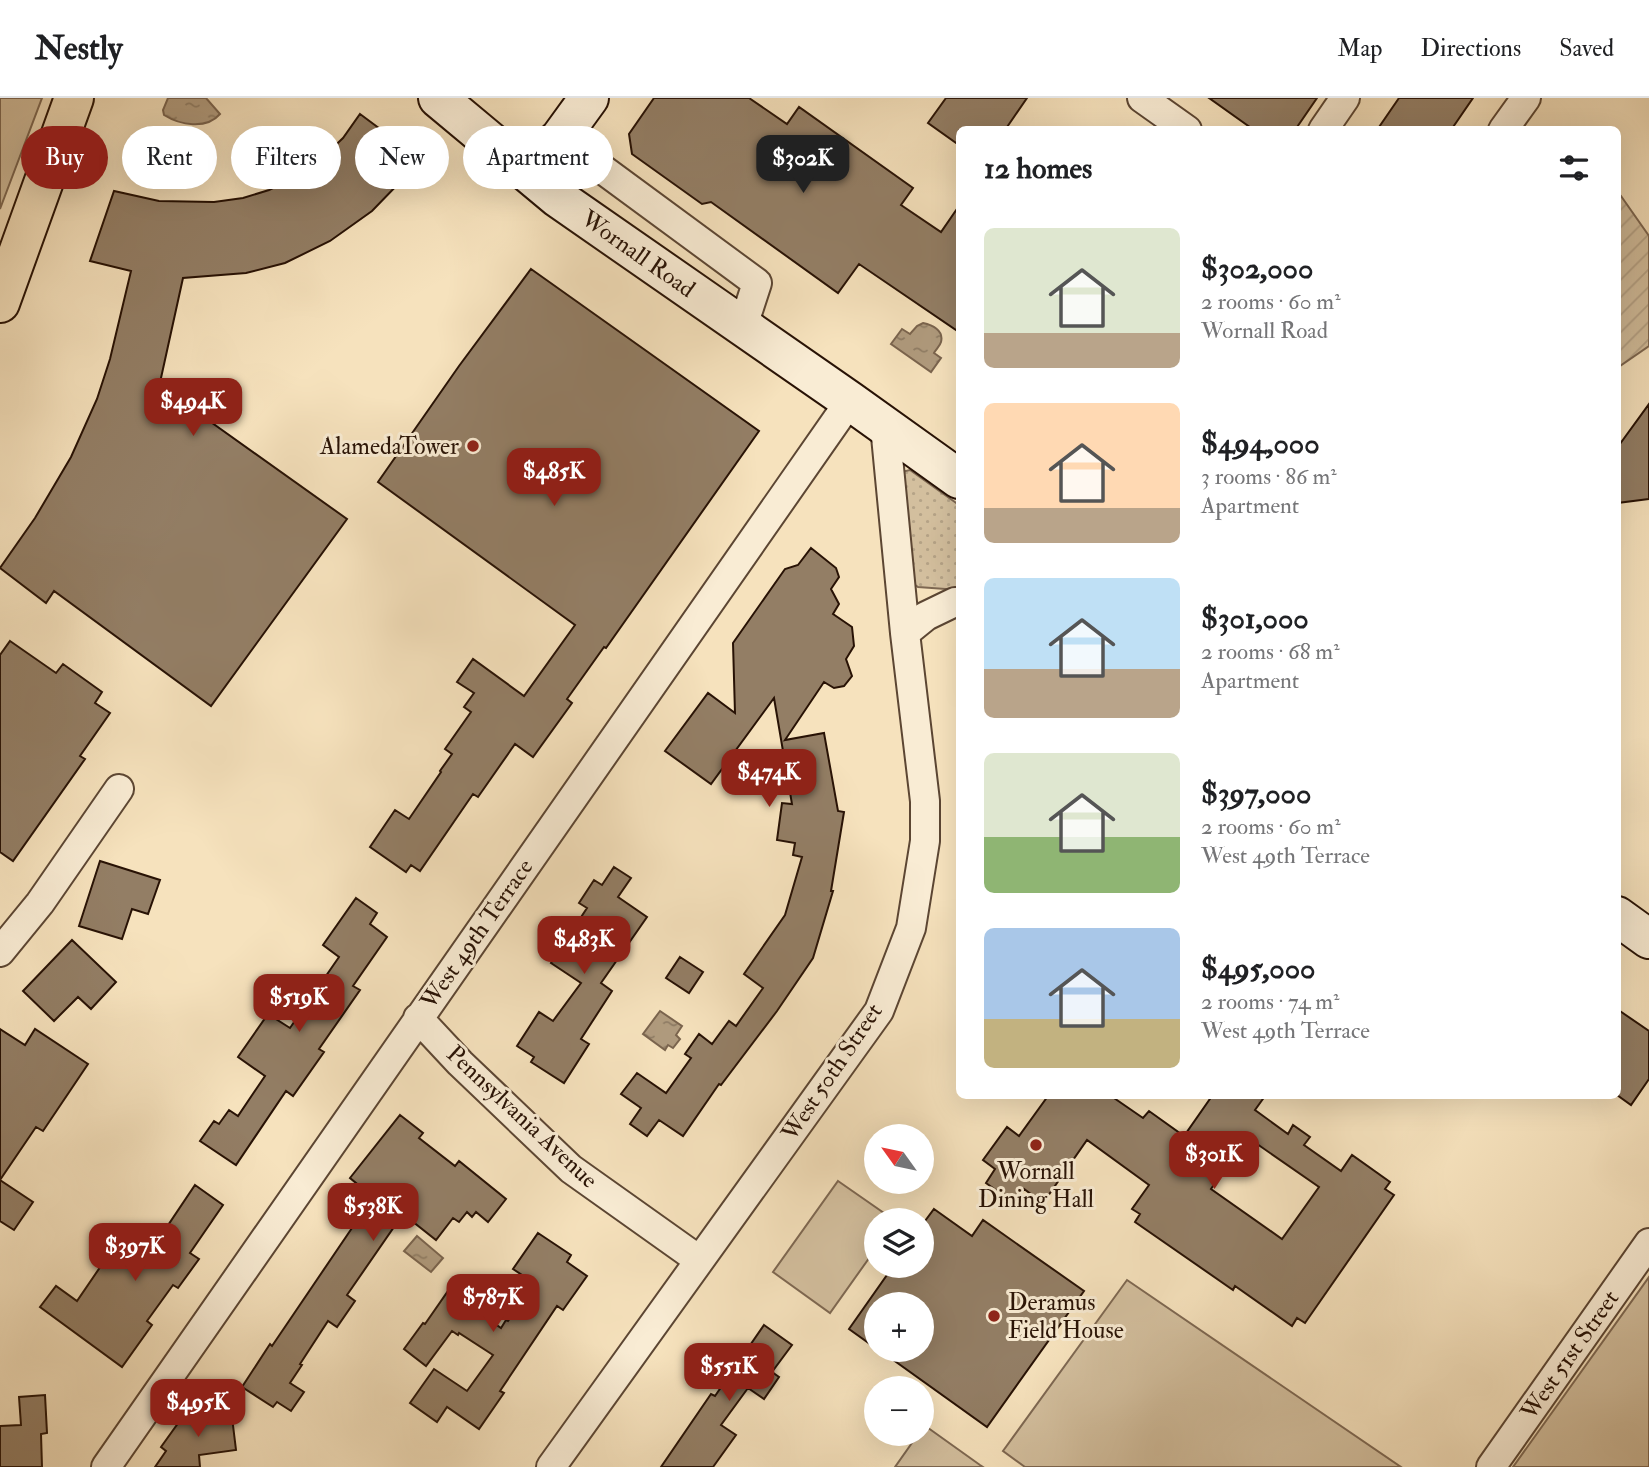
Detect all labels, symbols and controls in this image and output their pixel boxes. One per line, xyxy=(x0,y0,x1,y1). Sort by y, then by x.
text: Nestly xyxy=(35,28,123,69)
text: Map xyxy=(1337,33,1382,64)
text: Directions xyxy=(1420,33,1521,64)
text: Saved xyxy=(1559,33,1614,64)
chip: Buy xyxy=(21,126,108,189)
chip: Rent xyxy=(122,126,217,189)
chip: Filters xyxy=(231,126,341,189)
chip: New xyxy=(355,126,449,189)
chip: Apartment xyxy=(463,126,613,189)
pin: $302K xyxy=(754,136,852,195)
text: $302K xyxy=(772,143,834,172)
icon: filters xyxy=(1555,149,1593,187)
text: 12 homes xyxy=(984,150,1092,187)
street label: Wornall Road xyxy=(574,203,701,305)
text: $302,000 xyxy=(1201,250,1313,287)
icon: home xyxy=(1040,256,1124,340)
text: 2 rooms · 60 m² xyxy=(1201,287,1341,316)
text: Wornall Road xyxy=(1201,316,1328,345)
pin: $494K xyxy=(144,378,242,438)
text: $494K xyxy=(160,386,226,415)
text: $494,000 xyxy=(1201,425,1320,462)
place label: AlamedaTower xyxy=(319,431,459,462)
icon: home xyxy=(1040,431,1124,515)
marker: AlamedaTower xyxy=(465,438,481,454)
pin: $485K xyxy=(505,448,603,508)
text: $485K xyxy=(523,456,585,485)
text: 3 rooms · 86 m² xyxy=(1201,462,1337,491)
text: Apartment xyxy=(1201,491,1299,520)
text: $301,000 xyxy=(1201,600,1309,637)
icon: home xyxy=(1040,606,1124,690)
text: 2 rooms · 68 m² xyxy=(1201,637,1340,666)
text: Apartment xyxy=(1201,666,1299,695)
pin: $474K xyxy=(720,750,818,809)
text: $474K xyxy=(737,757,801,786)
text: $397,000 xyxy=(1201,775,1311,812)
icon: home xyxy=(1040,781,1124,865)
text: 2 rooms · 60 m² xyxy=(1201,812,1341,841)
text: West 49th Terrace xyxy=(1201,841,1370,870)
street label: West 49th Terrace xyxy=(413,853,540,1016)
pin: $483K xyxy=(535,916,633,976)
text: $483K xyxy=(553,924,615,953)
text: $495,000 xyxy=(1201,950,1316,987)
icon: home xyxy=(1040,956,1124,1040)
pin: $519K xyxy=(250,974,348,1034)
text: $519K xyxy=(269,982,329,1011)
text: 2 rooms · 74 m² xyxy=(1201,987,1340,1016)
street label: West 50th Street xyxy=(774,997,889,1148)
text: West 49th Terrace xyxy=(1201,1016,1370,1045)
street label: Pennsylvania Avenue xyxy=(440,1039,604,1195)
north arrow xyxy=(864,1124,934,1194)
map controls xyxy=(864,1124,934,1446)
pin: $301K xyxy=(1165,1132,1263,1191)
marker: Wornall Dining Hall xyxy=(1028,1137,1044,1153)
text: $301K xyxy=(1185,1139,1243,1168)
place label: Wornall Dining Hall xyxy=(978,1156,1094,1215)
pin: $538K xyxy=(324,1184,422,1243)
text: $538K xyxy=(344,1191,402,1220)
button: layers xyxy=(864,1208,934,1278)
pin: $397K xyxy=(86,1224,184,1283)
text: $397K xyxy=(105,1231,165,1260)
pin: $787K xyxy=(444,1274,542,1334)
text: $787K xyxy=(462,1282,524,1311)
street label: West 51st Street xyxy=(1513,1284,1626,1427)
place label: Deramus Field House xyxy=(1008,1287,1124,1346)
button: + xyxy=(864,1292,934,1362)
marker: Deramus Field House xyxy=(986,1308,1002,1324)
pin: $551K xyxy=(680,1344,778,1403)
text: $551K xyxy=(700,1351,758,1380)
button: − xyxy=(864,1376,934,1446)
pin: $495K xyxy=(149,1380,247,1439)
text: $495K xyxy=(166,1387,230,1416)

